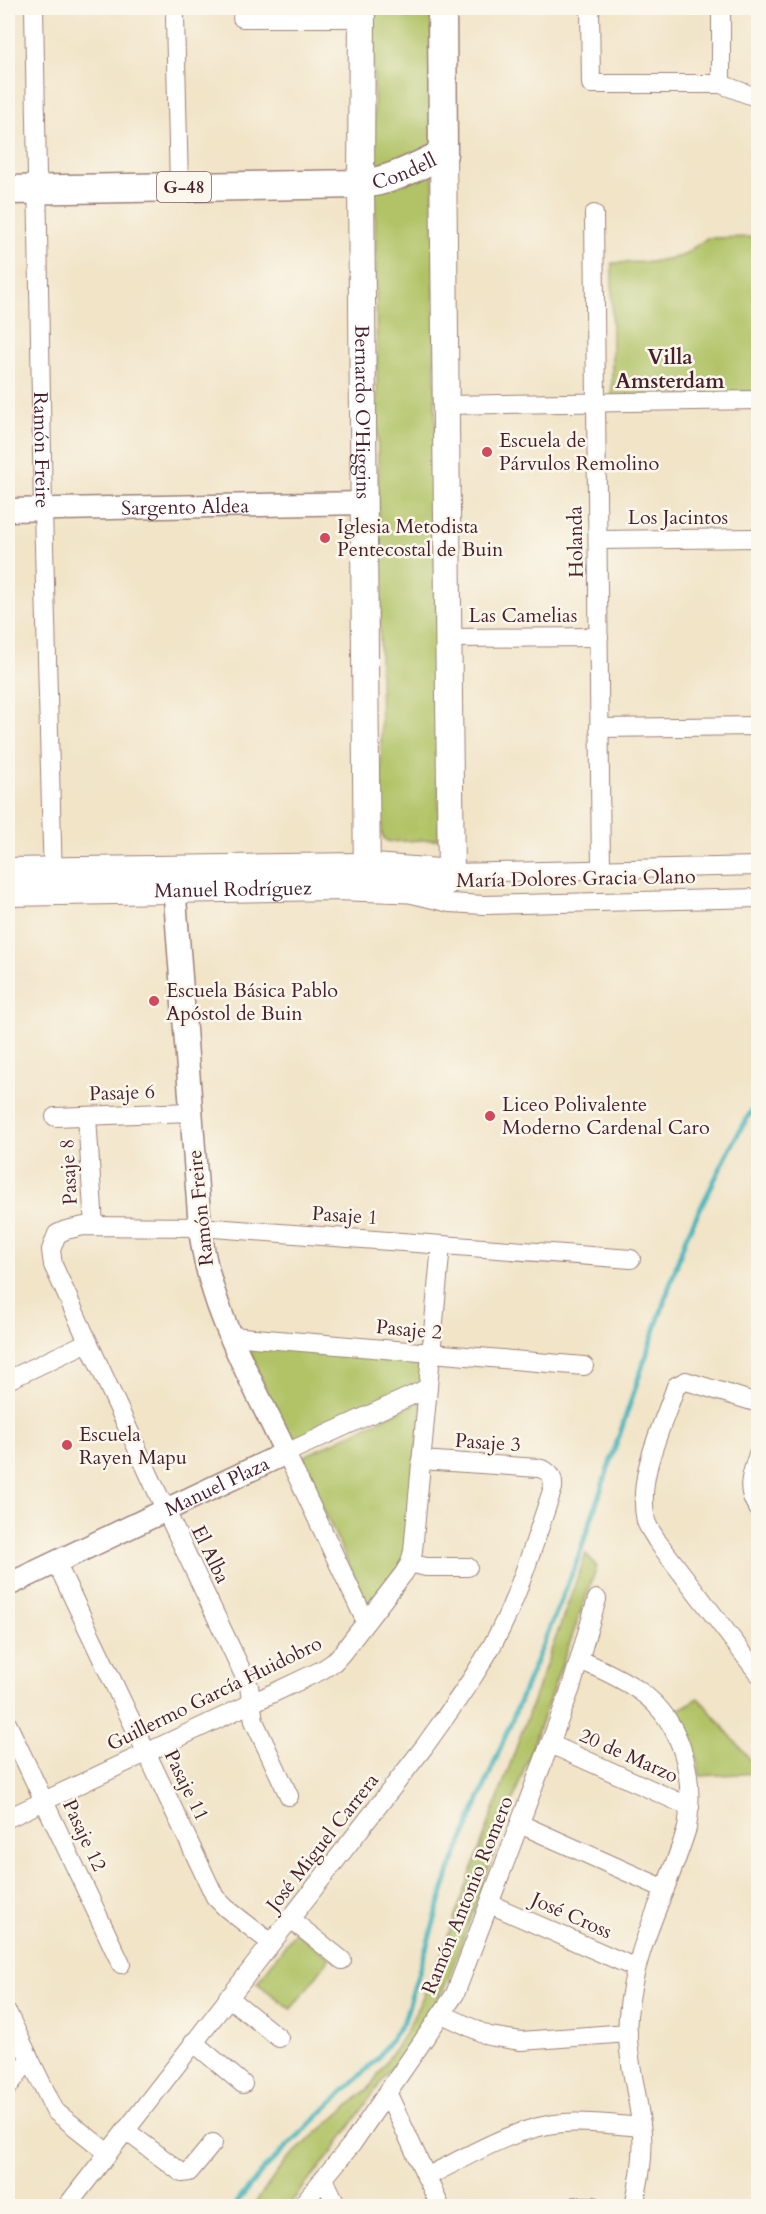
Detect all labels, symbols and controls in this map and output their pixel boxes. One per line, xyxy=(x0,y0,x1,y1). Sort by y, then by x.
street label: Condell xyxy=(369,146,441,196)
road number: G-48 xyxy=(157,172,211,202)
street label: Bernardo O'Higgins xyxy=(348,325,377,499)
district label: Villa Amsterdam xyxy=(615,343,725,396)
street label: Ramón Freire xyxy=(27,391,56,509)
place label: Escuela de Párvulos Remolino xyxy=(499,427,660,477)
marker: Escuela de Párvulos Remolino xyxy=(480,445,494,459)
street label: Sargento Aldea xyxy=(121,492,250,522)
street label: Los Jacintos xyxy=(628,504,728,531)
street label: Holanda xyxy=(561,505,590,578)
place label: Iglesia Metodista Pentecostal de Buin xyxy=(337,513,504,563)
marker: Iglesia Metodista Pentecostal de Buin xyxy=(318,531,332,545)
street label: Las Camelias xyxy=(469,602,577,629)
street label: María Dolores Gracia Olano xyxy=(456,863,696,894)
street label: Manuel Rodríguez xyxy=(154,874,312,904)
place label: Escuela Básica Pablo Apóstol de Buin xyxy=(166,977,338,1027)
marker: Escuela Básica Pablo Apóstol de Buin xyxy=(147,994,161,1008)
street label: Pasaje 6 xyxy=(88,1078,156,1107)
place label: Liceo Polivalente Moderno Cardenal Caro xyxy=(502,1091,710,1141)
marker: Liceo Polivalente Moderno Cardenal Caro xyxy=(483,1109,497,1123)
street label: Pasaje 8 xyxy=(53,1138,84,1206)
street label: Ramón Freire xyxy=(181,1148,220,1267)
street label: Pasaje 1 xyxy=(311,1200,379,1231)
street label: Pasaje 2 xyxy=(375,1313,443,1346)
place label: Escuela Rayen Mapu xyxy=(79,1421,187,1471)
street label: Pasaje 3 xyxy=(454,1427,522,1458)
marker: Escuela Rayen Mapu xyxy=(60,1438,74,1452)
street label: Manuel Plaza xyxy=(160,1450,274,1523)
street label: El Alba xyxy=(185,1521,236,1588)
street label: Guillermo García Huidobro xyxy=(102,1629,326,1757)
street label: 20 de Marzo xyxy=(575,1722,683,1789)
street label: Pasaje 11 xyxy=(158,1745,215,1825)
street label: José Miguel Carrera xyxy=(258,1767,385,1919)
street label: Ramón Antonio Romero xyxy=(415,1792,520,1998)
street label: Pasaje 12 xyxy=(56,1795,113,1876)
street label: José Cross xyxy=(525,1885,616,1945)

